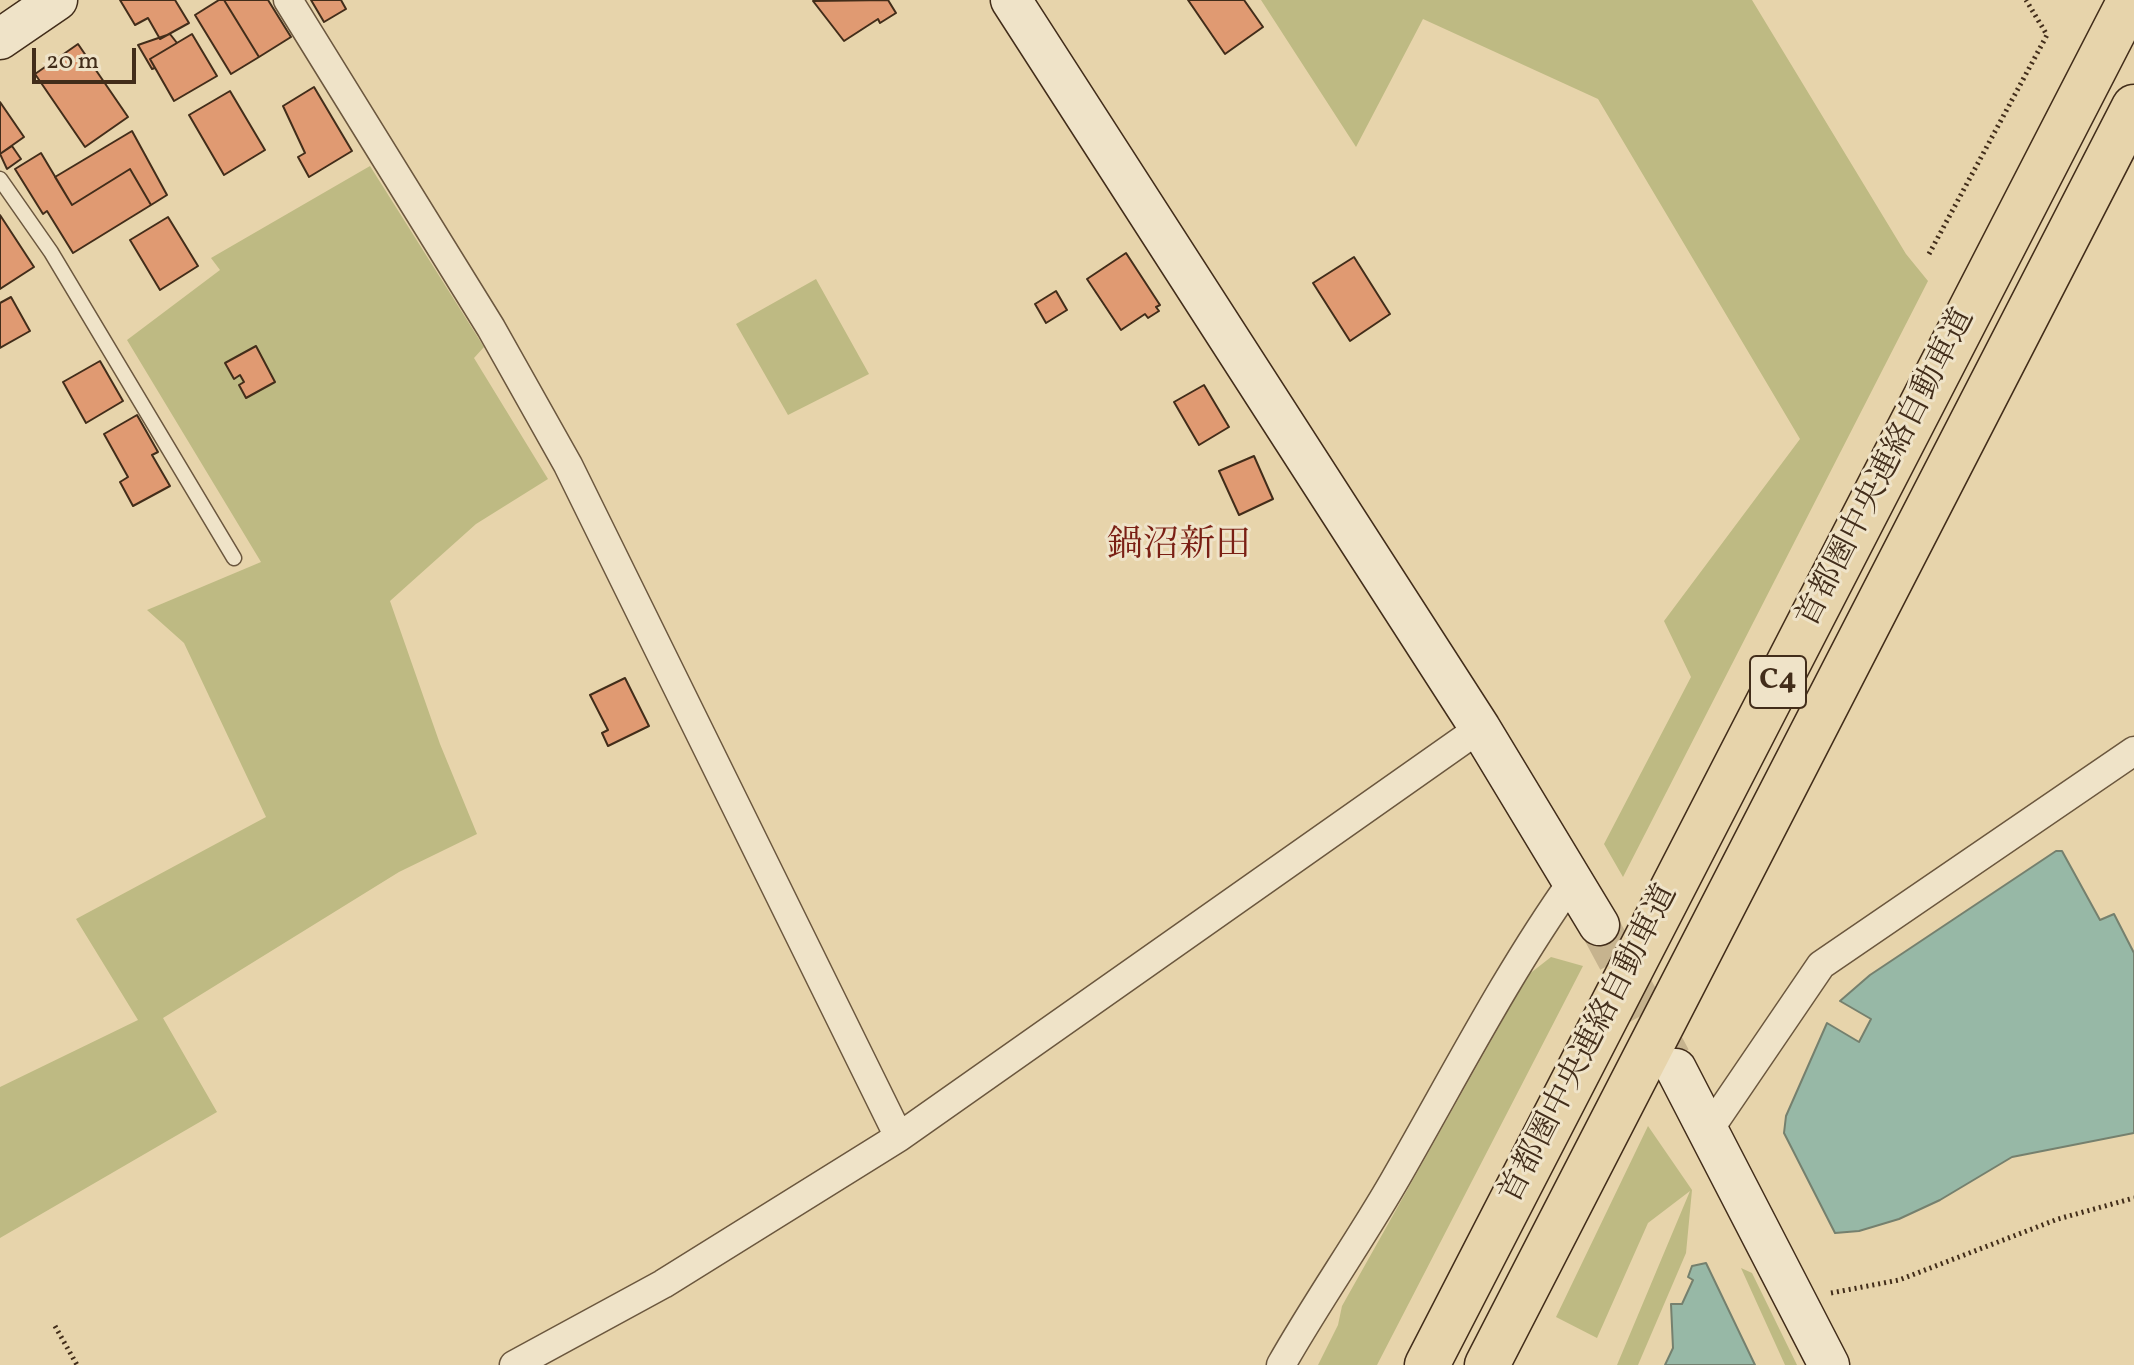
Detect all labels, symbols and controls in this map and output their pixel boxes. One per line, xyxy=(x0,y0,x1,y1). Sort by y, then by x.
scale bar xyxy=(36,32,140,82)
text: 20 m xyxy=(46,45,99,79)
street label: 首都圏中央連絡自動車道 xyxy=(1791,303,1985,635)
district label: 鍋沼新田 xyxy=(1107,526,1251,570)
road number: C4 xyxy=(1750,656,1806,708)
street label: 首都圏中央連絡自動車道 xyxy=(1494,879,1688,1211)

